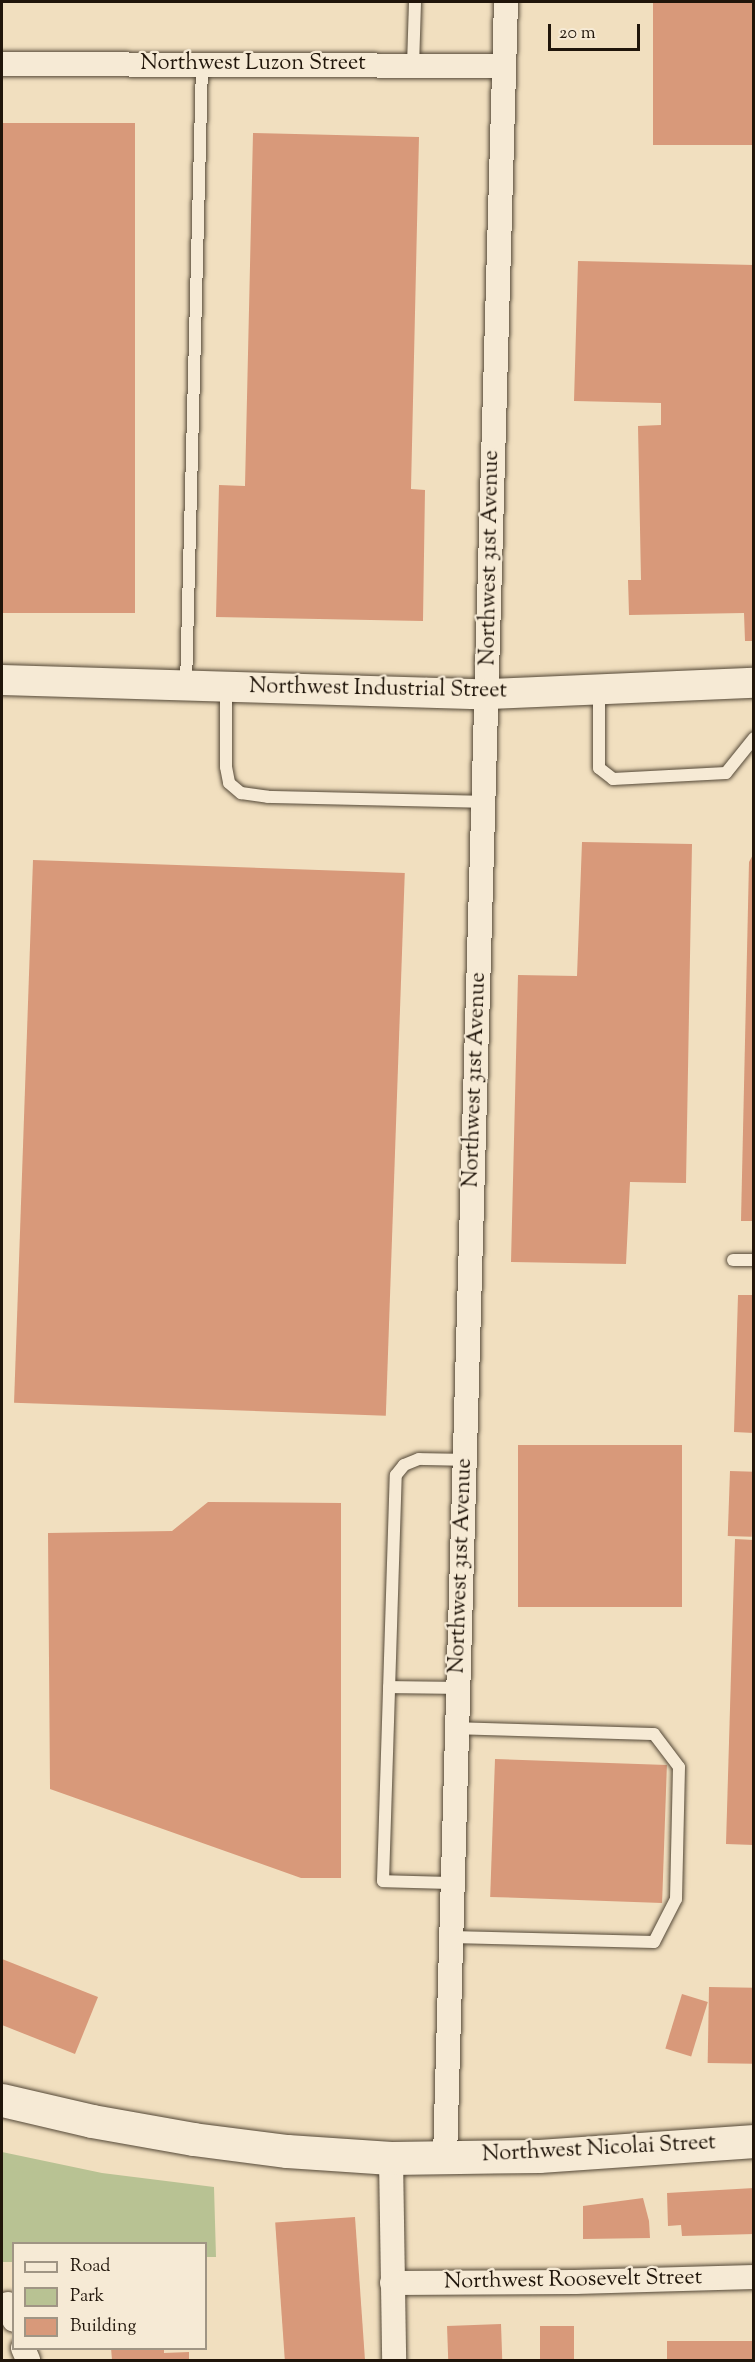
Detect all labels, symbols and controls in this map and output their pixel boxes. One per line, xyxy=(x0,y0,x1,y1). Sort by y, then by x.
scale bar xyxy=(551,12,642,50)
text: 20 m xyxy=(559,21,596,47)
street label: Northwest Luzon Street xyxy=(140,52,366,78)
street label: Northwest 31st Avenue xyxy=(476,450,506,666)
street label: Northwest Industrial Street xyxy=(249,675,507,705)
street label: Northwest 31st Avenue xyxy=(459,972,493,1188)
street label: Northwest 31st Avenue xyxy=(445,1458,479,1674)
street label: Northwest Nicolai Street xyxy=(481,2131,717,2169)
legend xyxy=(12,2242,207,2350)
text: Road xyxy=(70,2254,110,2280)
street label: Northwest Roosevelt Street xyxy=(444,2266,702,2296)
text: Park xyxy=(70,2284,104,2310)
text: Building xyxy=(70,2314,136,2340)

